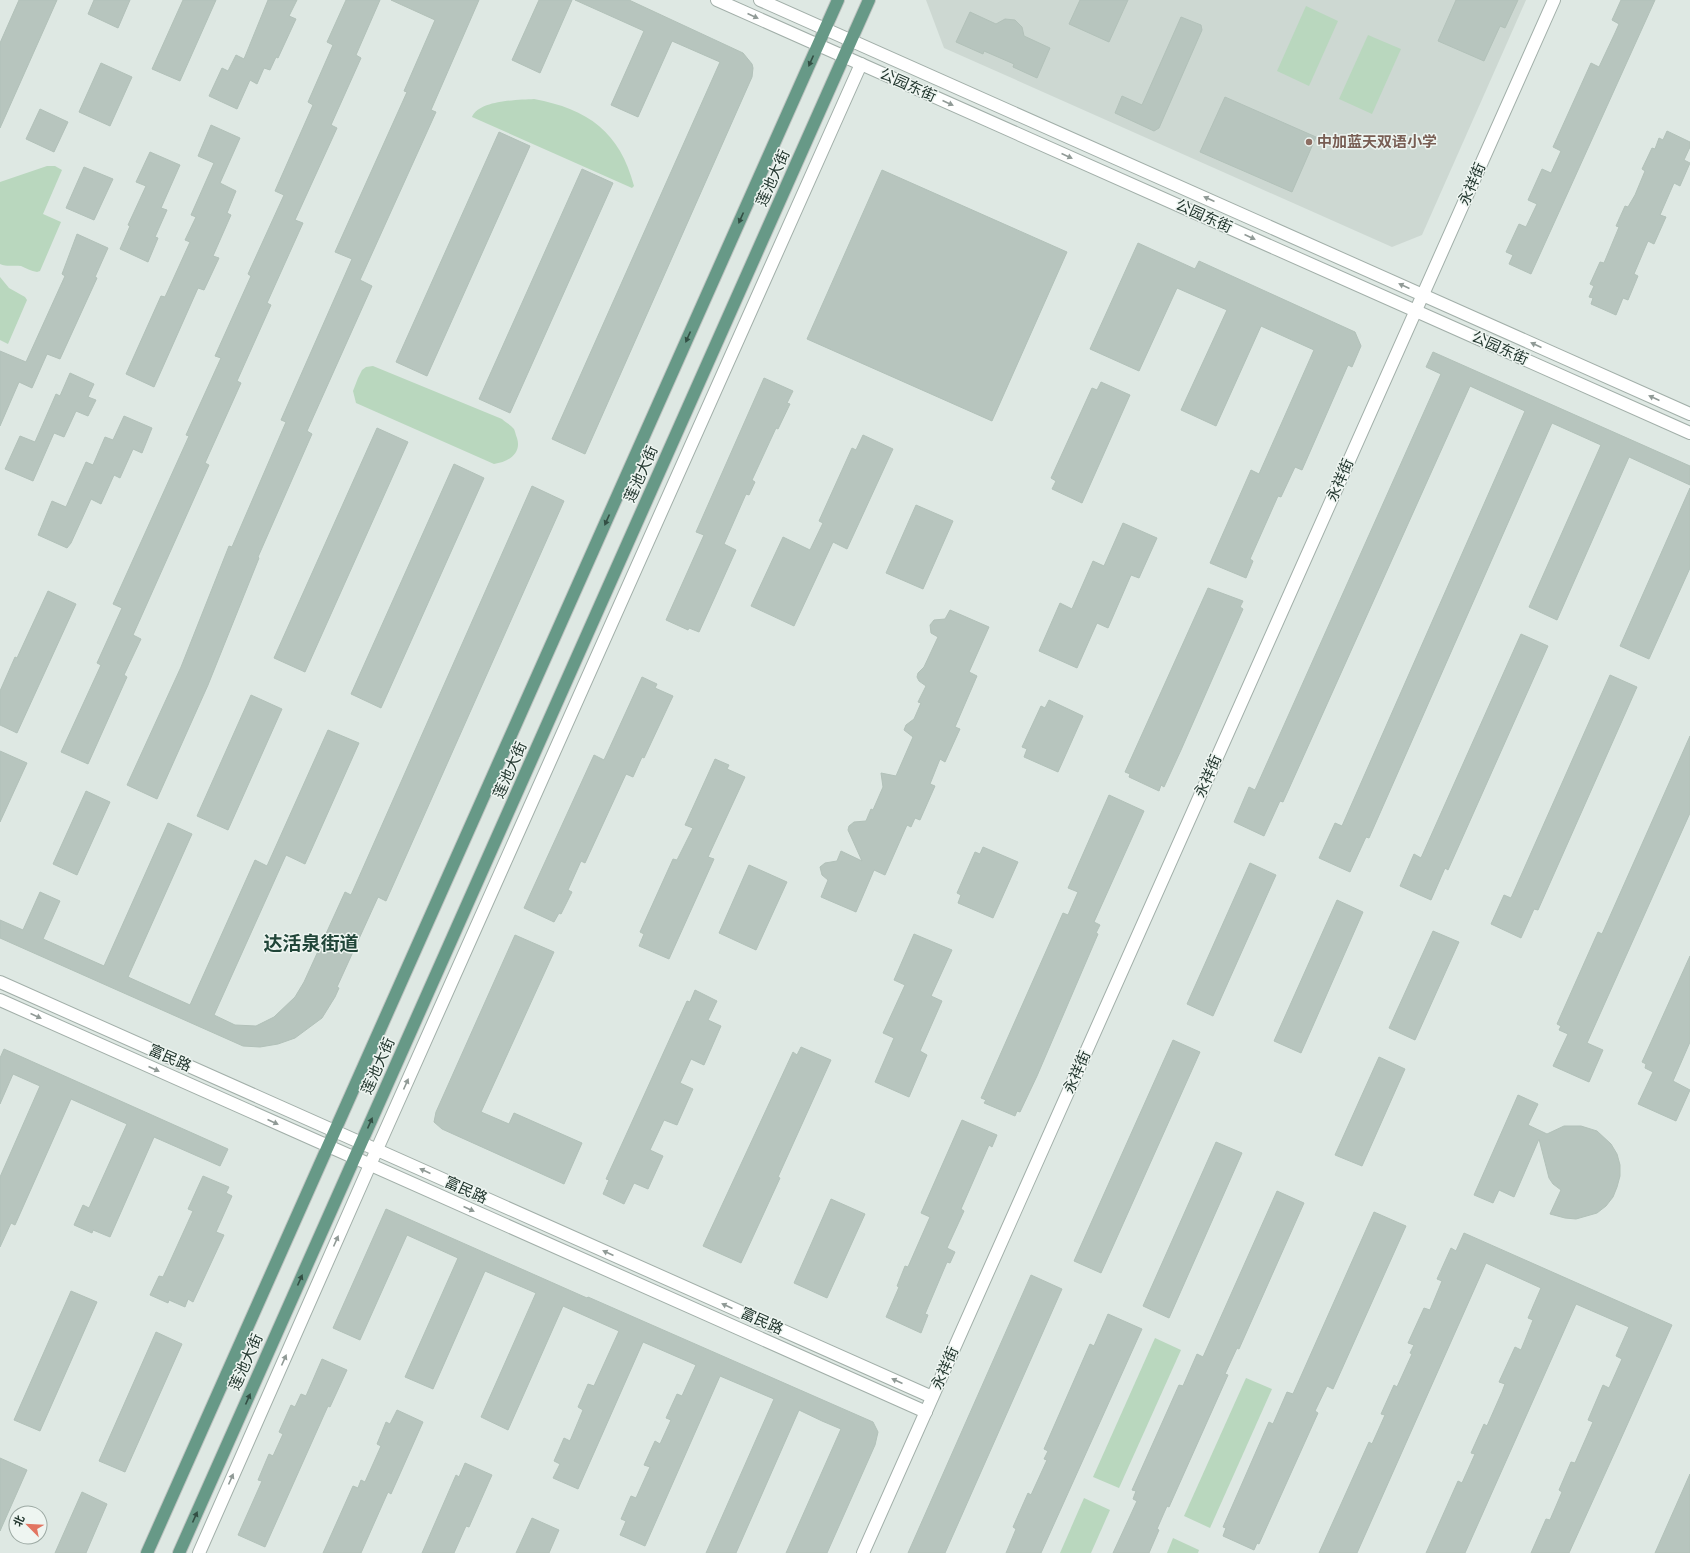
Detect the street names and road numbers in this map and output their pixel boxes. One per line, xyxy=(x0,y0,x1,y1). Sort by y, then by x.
street label: 公园东街 xyxy=(876,63,940,107)
street label: 莲池大街 xyxy=(751,146,795,210)
street label: 永祥街 xyxy=(1453,159,1491,209)
street label: 公园东街 xyxy=(1172,194,1236,238)
street label: 公园东街 xyxy=(1468,326,1532,370)
street label: 莲池大街 xyxy=(619,442,663,506)
street label: 永祥街 xyxy=(1321,455,1359,505)
street label: 莲池大街 xyxy=(488,738,532,802)
street label: 永祥街 xyxy=(1189,751,1227,801)
street label: 莲池大街 xyxy=(356,1034,400,1098)
street label: 富民路 xyxy=(145,1039,195,1077)
street label: 永祥街 xyxy=(1058,1047,1096,1097)
street label: 富民路 xyxy=(441,1171,491,1209)
street label: 富民路 xyxy=(737,1302,787,1340)
street label: 莲池大街 xyxy=(224,1330,268,1394)
street label: 永祥街 xyxy=(926,1343,964,1393)

